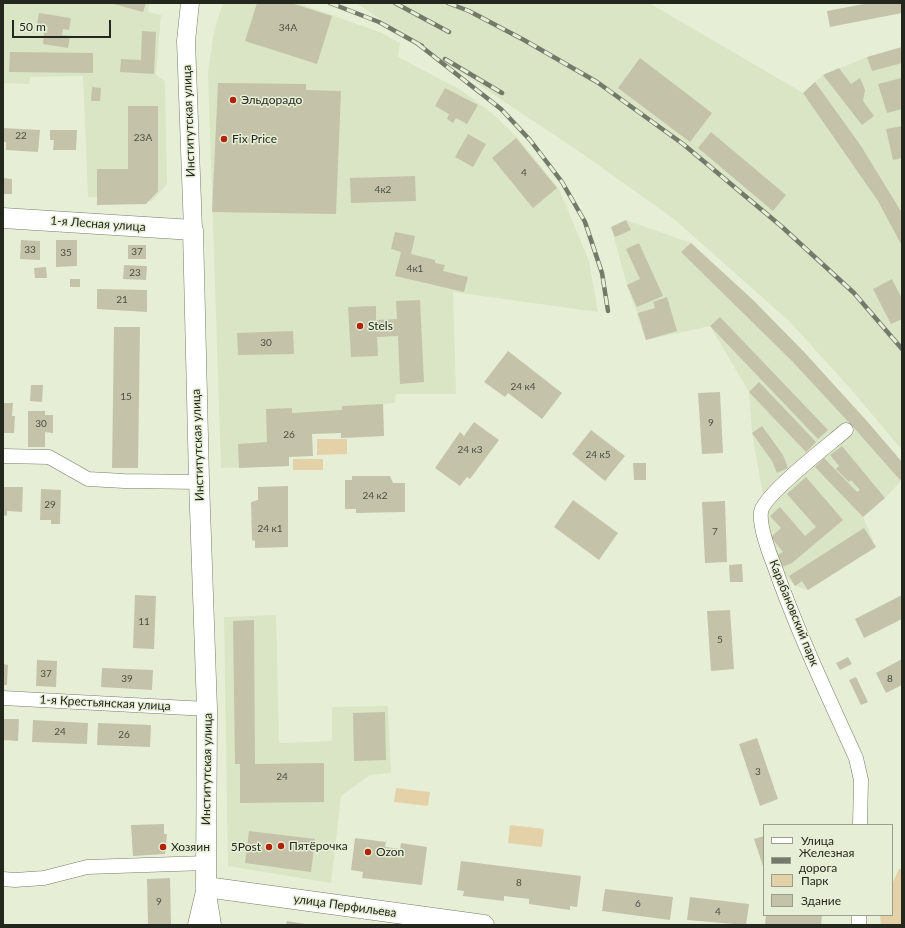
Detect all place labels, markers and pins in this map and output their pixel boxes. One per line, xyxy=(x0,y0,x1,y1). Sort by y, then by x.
place label: Эльдорадо xyxy=(241,93,302,107)
marker: Эльдорадо xyxy=(228,95,238,105)
place label: Fix Price xyxy=(232,132,277,146)
marker: Fix Price xyxy=(219,134,229,144)
place label: Stels xyxy=(368,319,393,333)
marker: Stels xyxy=(355,321,365,331)
place label: Пятёрочка xyxy=(289,839,348,853)
place label: Хозяин xyxy=(171,840,210,854)
place label: 5Post xyxy=(231,840,261,854)
marker: Пятёрочка xyxy=(276,841,286,851)
marker: Хозяин xyxy=(158,842,168,852)
marker: 5Post xyxy=(264,842,274,852)
place label: Ozon xyxy=(376,845,404,859)
marker: Ozon xyxy=(363,847,373,857)

